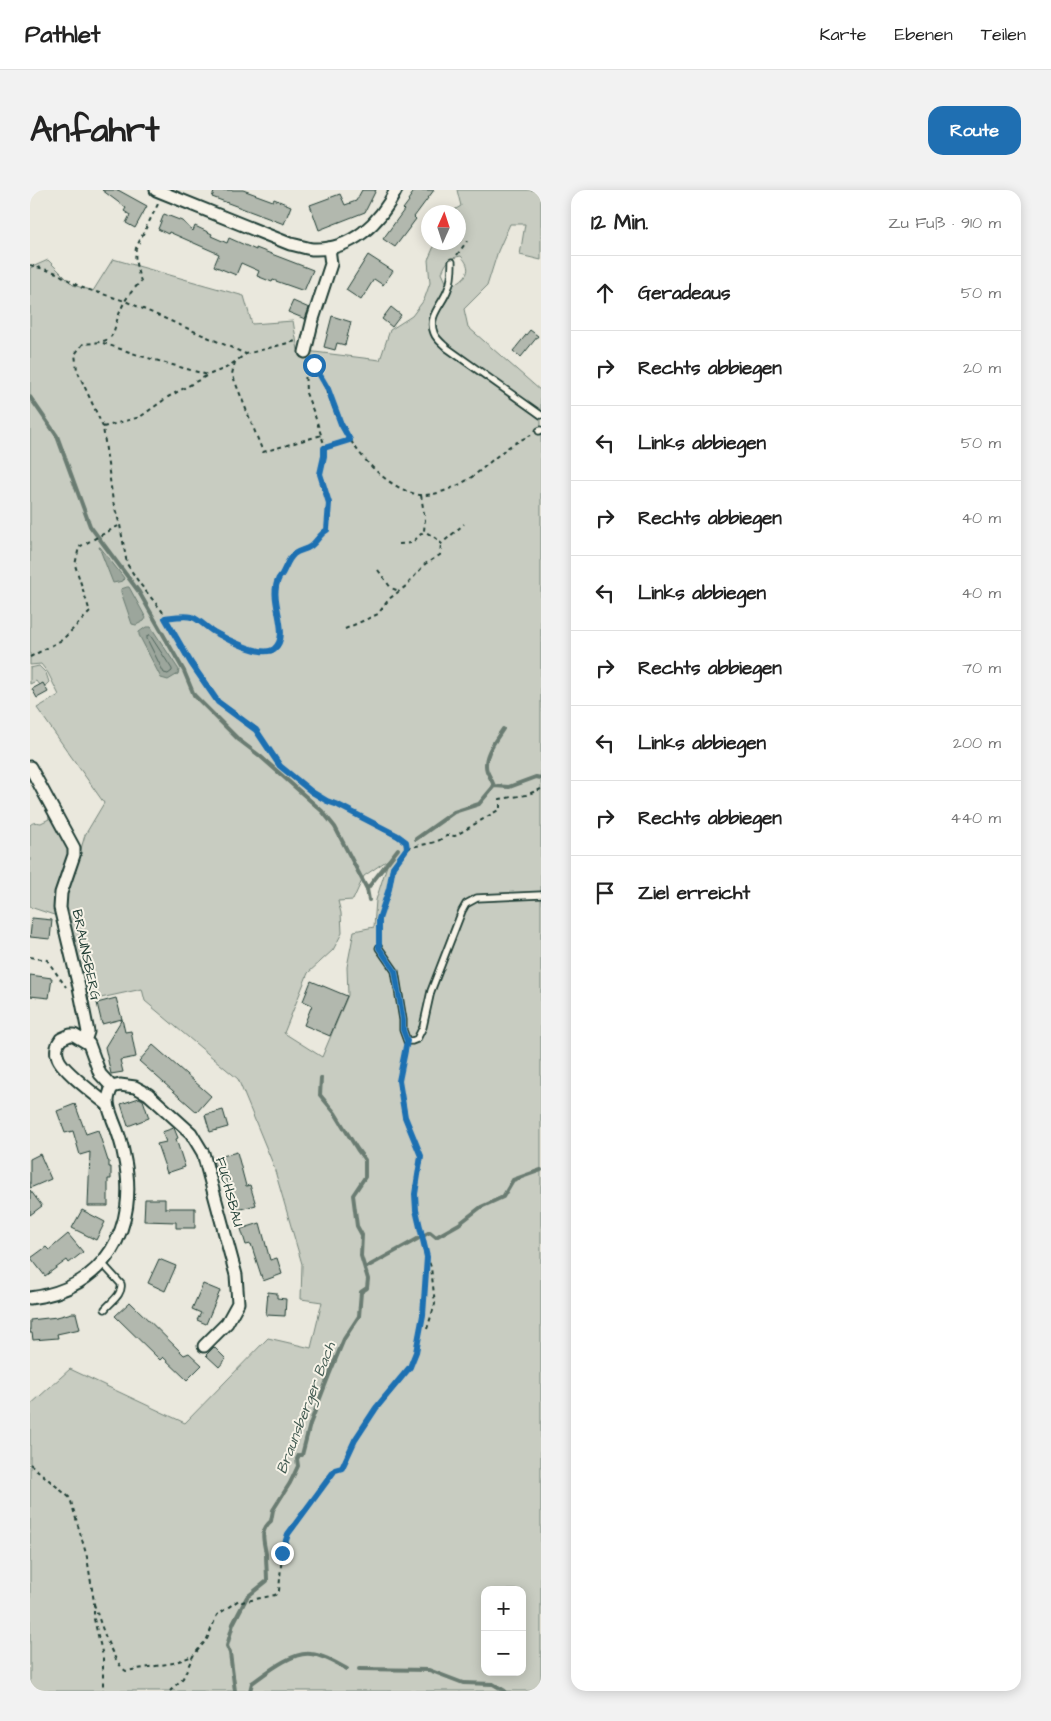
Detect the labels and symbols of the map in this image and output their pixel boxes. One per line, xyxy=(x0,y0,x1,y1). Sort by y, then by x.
north arrow xyxy=(421,205,466,250)
route start xyxy=(303,354,326,377)
street label: BRAUNSBERG xyxy=(67,908,105,1003)
street label: FUCHSBAU xyxy=(210,1155,248,1229)
water label: Braunsberger Bach xyxy=(271,1339,342,1477)
route end xyxy=(271,1542,294,1565)

